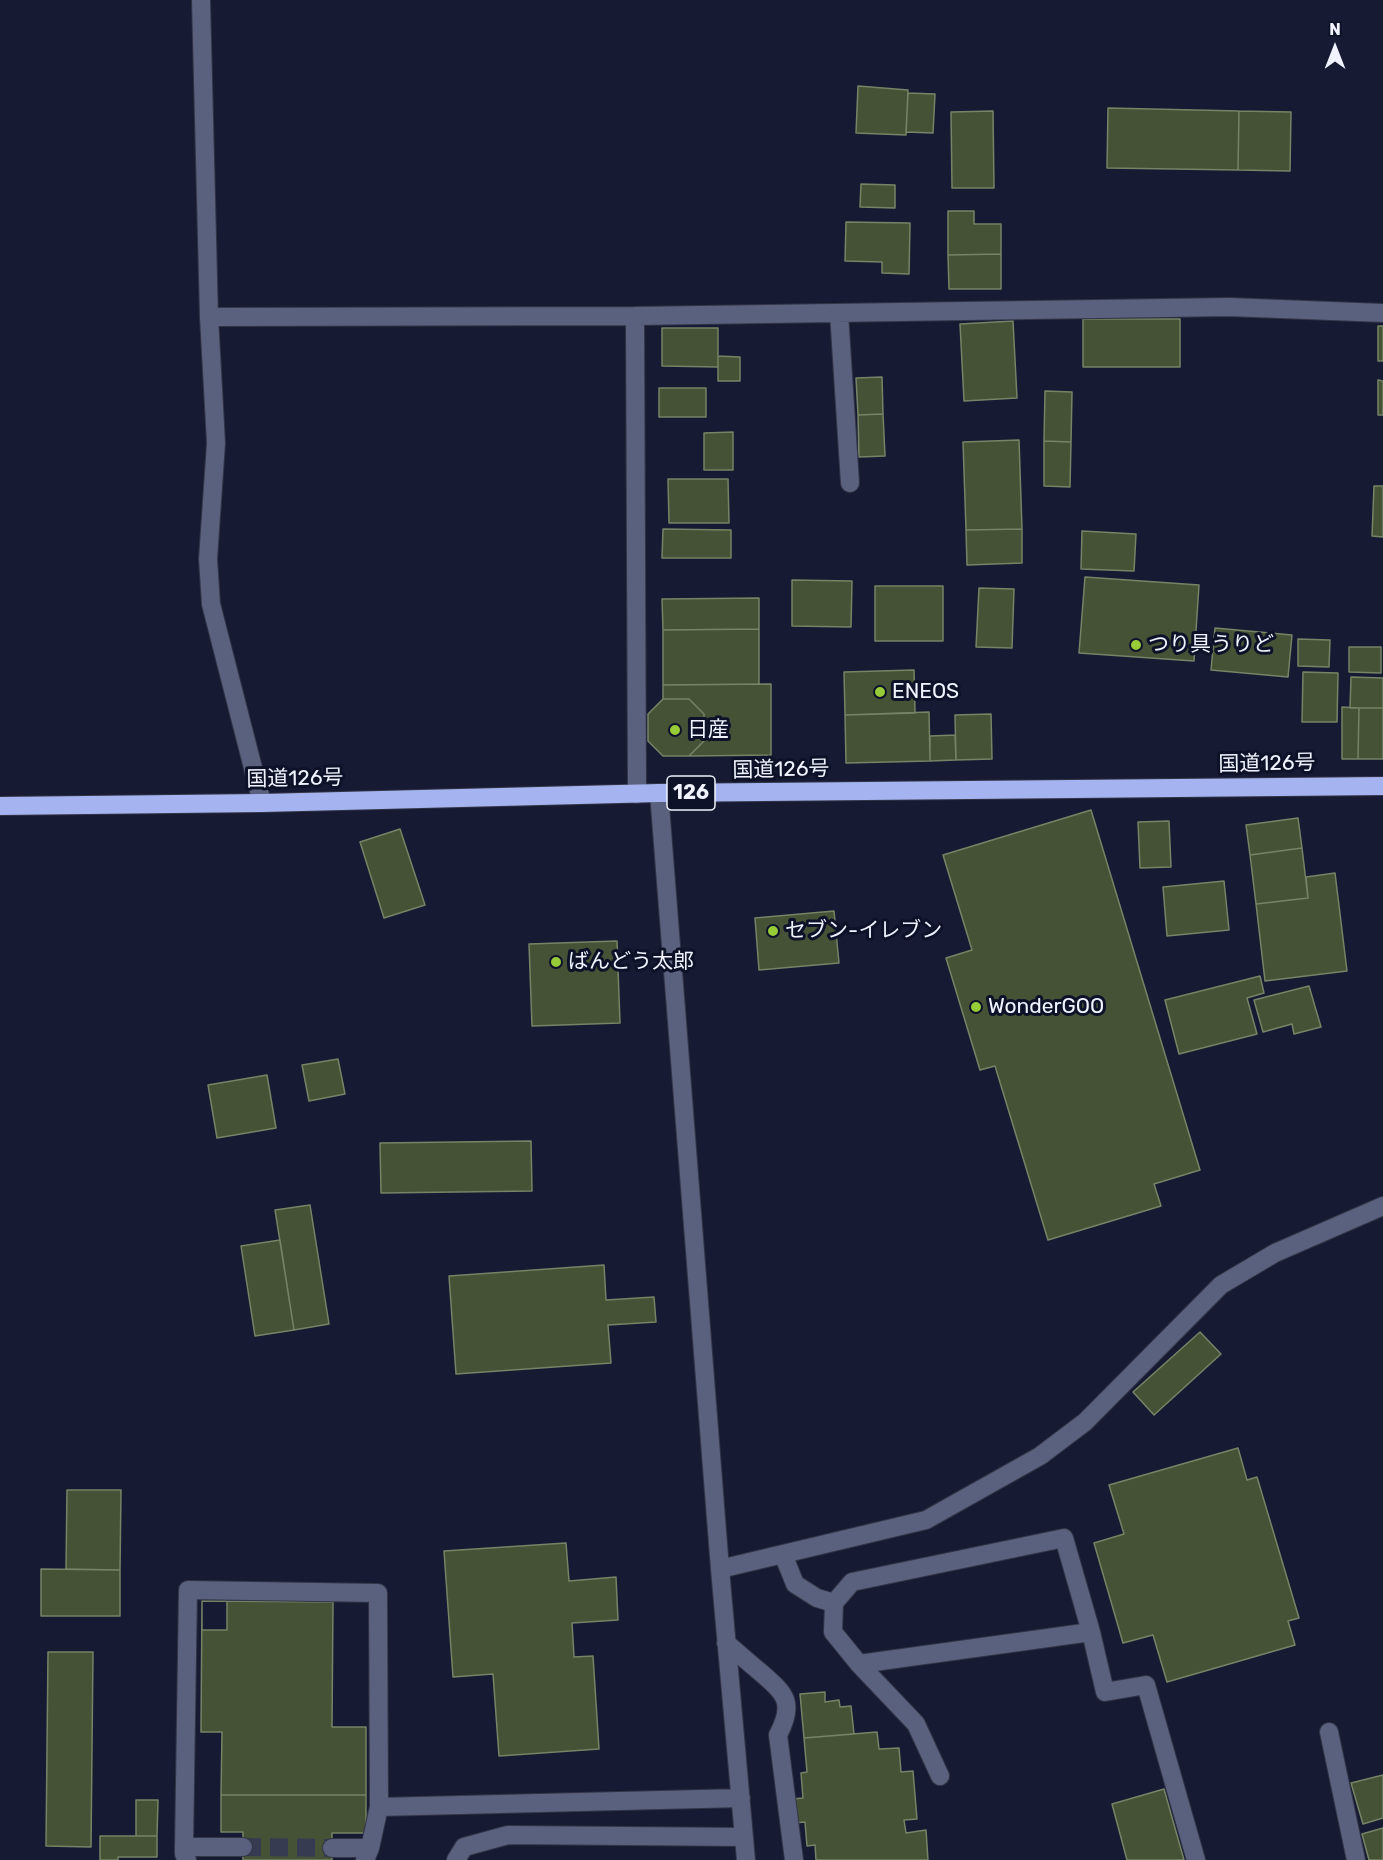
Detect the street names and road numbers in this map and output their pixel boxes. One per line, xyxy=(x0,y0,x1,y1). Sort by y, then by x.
street label: 国道126号 xyxy=(1218,751,1316,777)
street label: 国道126号 xyxy=(732,757,830,783)
street label: 国道126号 xyxy=(246,766,344,792)
road number: 126 xyxy=(667,776,715,810)

